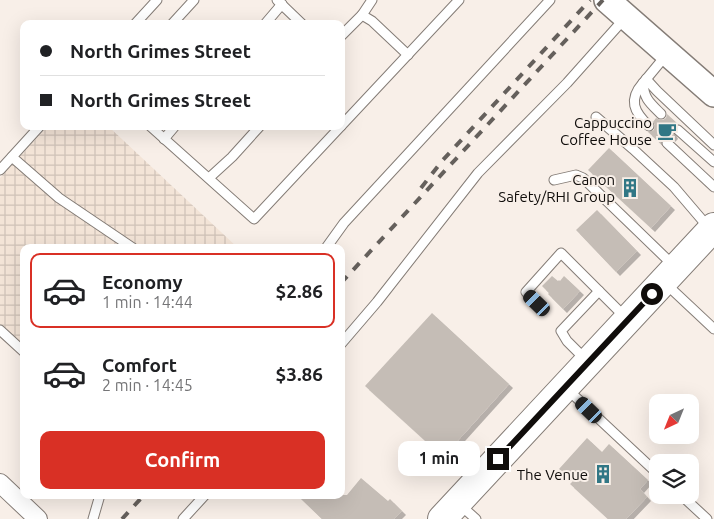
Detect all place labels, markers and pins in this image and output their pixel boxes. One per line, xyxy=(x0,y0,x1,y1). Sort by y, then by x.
place label: Cappuccino Coffee House xyxy=(560,114,652,148)
cafe icon: Cappuccino Coffee House xyxy=(656,120,678,142)
place label: Canon Safety/RHI Group xyxy=(498,171,615,205)
building icon: Canon Safety/RHI Group xyxy=(619,177,641,199)
building icon: The Venue xyxy=(592,463,614,485)
place label: The Venue xyxy=(517,466,588,483)

